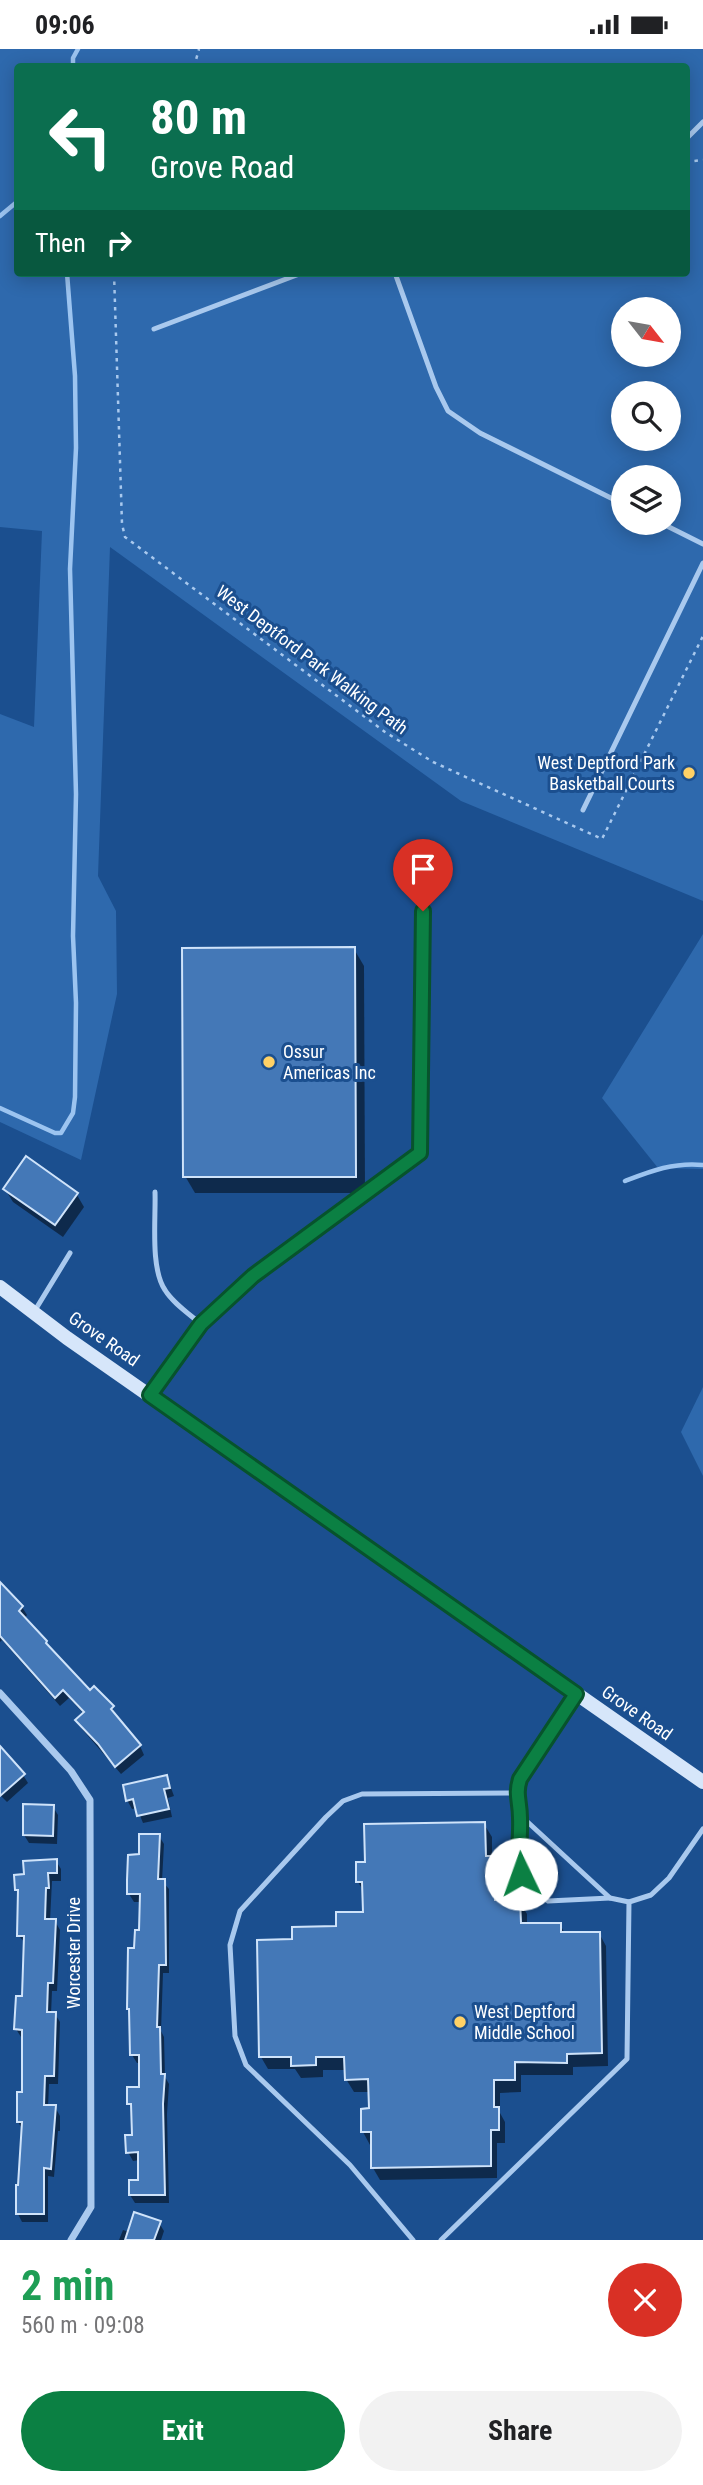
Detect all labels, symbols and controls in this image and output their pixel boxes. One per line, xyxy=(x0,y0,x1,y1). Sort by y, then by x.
text: 09:06 xyxy=(35,10,95,40)
text: 80 m xyxy=(150,89,247,146)
icon: left xyxy=(35,91,126,182)
text: Grove Road xyxy=(150,148,294,186)
icon: right xyxy=(100,224,138,262)
text: Then xyxy=(35,228,86,258)
north arrow xyxy=(611,297,681,367)
map controls xyxy=(611,297,681,535)
button: search xyxy=(611,381,681,451)
button: layers xyxy=(611,465,681,535)
street label: West Deptford Park Walking Path xyxy=(212,581,412,739)
place label: West Deptford Park Basketball Courts xyxy=(537,752,675,794)
marker: West Deptford Park Basketball Courts xyxy=(681,765,697,781)
pin xyxy=(393,839,453,911)
icon: arrive xyxy=(404,850,442,888)
place label: Ossur Americas Inc xyxy=(283,1041,376,1083)
marker: Ossur Americas Inc xyxy=(261,1054,277,1070)
street label: Grove Road xyxy=(65,1307,144,1370)
street label: Grove Road xyxy=(598,1681,677,1744)
position arrow xyxy=(484,1837,558,1911)
street label: Worcester Drive xyxy=(63,1897,84,2009)
place label: West Deptford Middle School xyxy=(474,2001,575,2043)
marker: West Deptford Middle School xyxy=(452,2014,468,2030)
text: 2 min xyxy=(21,2261,114,2310)
button: close xyxy=(608,2263,682,2337)
text: 560 m · 09:08 xyxy=(21,2312,145,2339)
button: Exit xyxy=(21,2391,345,2471)
button: Share xyxy=(359,2391,682,2471)

